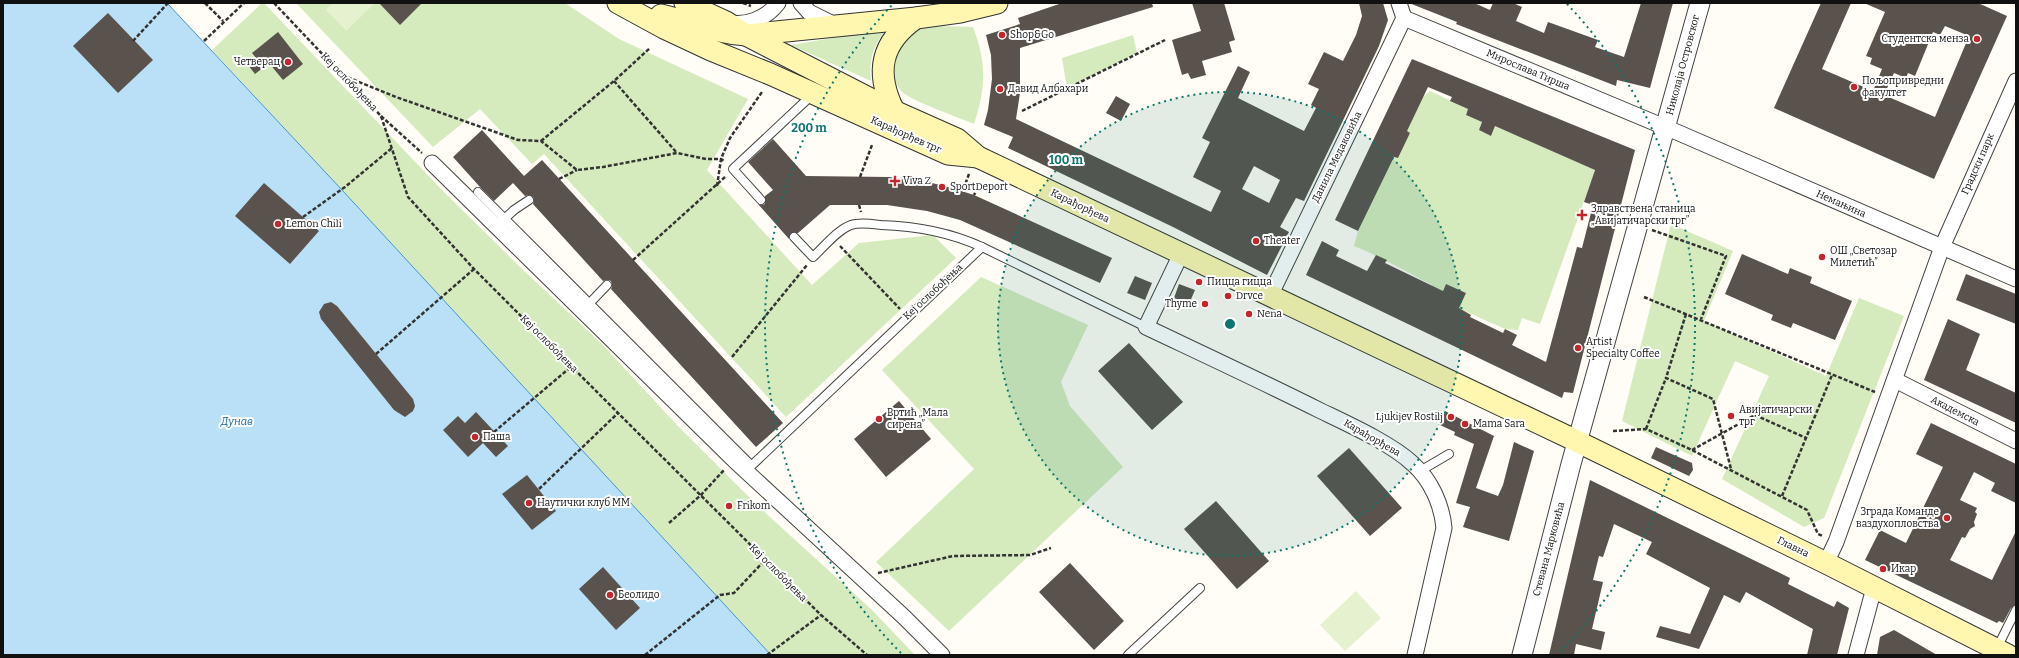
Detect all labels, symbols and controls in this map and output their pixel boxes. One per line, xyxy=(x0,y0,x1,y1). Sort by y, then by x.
street label: Николаја Островског xyxy=(1664,13,1702,117)
place label: Shop&Go xyxy=(1010,29,1054,41)
marker: Shop&Go xyxy=(997,30,1007,40)
place label: Студентска менза xyxy=(1881,33,1970,45)
marker: Студентска менза xyxy=(1972,34,1982,44)
street label: Мирослава Тирша xyxy=(1484,47,1572,93)
street label: Кеј ослобођења xyxy=(318,50,381,114)
place label: Четверац xyxy=(234,56,280,68)
marker: Четверац xyxy=(283,57,293,67)
place label: Пољопривредни факултет xyxy=(1862,75,1944,99)
place label: Давид Албахари xyxy=(1008,82,1089,95)
marker: Пољопривредни факултет xyxy=(1849,82,1859,92)
marker: Давид Албахари xyxy=(995,84,1005,94)
street label: Данила Медаковића xyxy=(1310,109,1364,204)
street label: Карађорђев трг xyxy=(869,114,943,156)
text: 200 m xyxy=(791,121,827,135)
street label: Градски парк xyxy=(1959,131,1997,197)
text: 100 m xyxy=(1049,153,1084,167)
place label: Viva Z xyxy=(903,175,931,187)
marker: Viva Z xyxy=(890,176,900,186)
place label: SportDeport xyxy=(950,181,1008,193)
marker: SportDeport xyxy=(937,182,947,192)
street label: Карађорђева xyxy=(1049,187,1112,226)
street label: Немањина xyxy=(1814,188,1868,221)
place label: Здравствена станица „Авијатичарски трг” xyxy=(1591,203,1696,227)
marker: Здравствена станица „Авијатичарски трг” xyxy=(1576,209,1588,221)
place label: Lemon Chili xyxy=(286,218,342,230)
marker: Lemon Chili xyxy=(273,219,283,229)
place label: Theater xyxy=(1264,235,1301,247)
marker: Theater xyxy=(1251,236,1261,246)
place label: ОШ „Светозар Милетић” xyxy=(1830,245,1897,269)
marker: ОШ „Светозар Милетић” xyxy=(1817,252,1827,262)
street label: Кеј ослобођења xyxy=(900,260,965,322)
place label: Пицца гицца xyxy=(1207,276,1272,288)
marker: Пицца гицца xyxy=(1194,277,1204,287)
place label: Drvce xyxy=(1236,290,1263,302)
marker: Drvce xyxy=(1223,291,1233,301)
place label: Thyme xyxy=(1165,298,1197,310)
marker: Thyme xyxy=(1200,299,1210,309)
place label: Nena xyxy=(1257,308,1283,320)
marker: Nena xyxy=(1244,309,1254,319)
street label: Кеј ослобођења xyxy=(518,312,581,376)
centre of rings xyxy=(1223,317,1237,331)
place label: Artist Specialty Coffee xyxy=(1586,336,1660,360)
marker: Artist Specialty Coffee xyxy=(1573,343,1583,353)
street label: Академска xyxy=(1929,394,1982,429)
place label: Авијатичарски трг xyxy=(1739,404,1813,428)
place label: Вртић „Мала сирена” xyxy=(887,407,949,431)
place label: Ljukijev Rostilj xyxy=(1376,411,1443,423)
marker: Авијатичарски трг xyxy=(1726,411,1736,421)
marker: Ljukijev Rostilj xyxy=(1446,412,1456,422)
marker: Вртић „Мала сирена” xyxy=(874,414,884,424)
water label: Дунав xyxy=(220,415,253,428)
street label: Карађорђева xyxy=(1341,417,1403,459)
place label: Mama Sara xyxy=(1473,418,1526,430)
marker: Mama Sara xyxy=(1460,419,1470,429)
place label: Паша xyxy=(483,431,511,443)
marker: Паша xyxy=(470,432,480,442)
place label: Наутички клуб ММ xyxy=(537,496,630,509)
marker: Наутички клуб ММ xyxy=(524,498,534,508)
place label: Frikom xyxy=(737,500,771,512)
street label: Стевана Марковића xyxy=(1531,500,1567,597)
marker: Frikom xyxy=(724,501,734,511)
place label: Зграда Команде ваздухопловства xyxy=(1856,506,1940,530)
marker: Зграда Команде ваздухопловства xyxy=(1942,513,1952,523)
street label: Главна xyxy=(1775,534,1811,560)
street label: Кеј ослобођења xyxy=(747,541,810,605)
place label: Икар xyxy=(1891,563,1916,575)
marker: Икар xyxy=(1878,564,1888,574)
place label: Беолидо xyxy=(618,589,660,601)
marker: Беолидо xyxy=(605,590,615,600)

